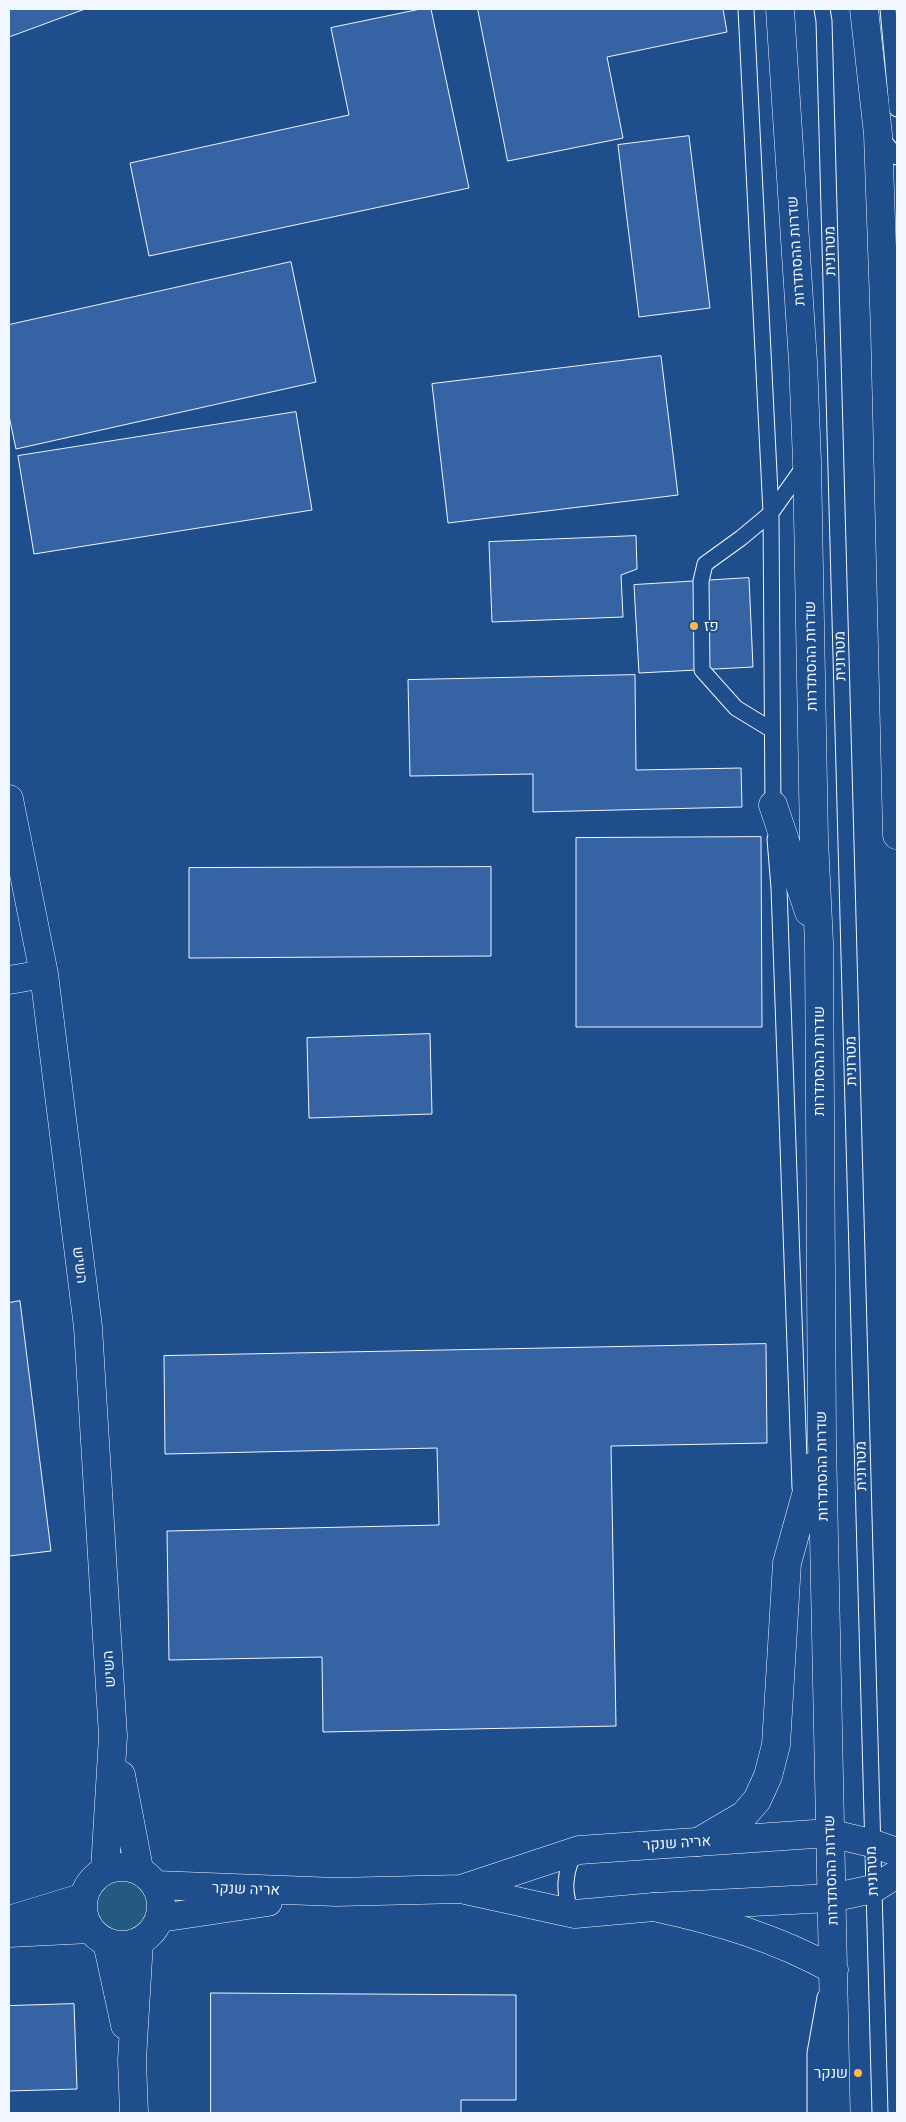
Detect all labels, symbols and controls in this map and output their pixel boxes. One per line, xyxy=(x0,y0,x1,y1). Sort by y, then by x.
street label: שדרות ההסתדרות xyxy=(783,195,809,307)
street label: מטרונית xyxy=(821,226,839,276)
street label: שדרות ההסתדרות xyxy=(801,601,821,711)
place label: פז xyxy=(704,617,719,635)
marker: פז xyxy=(688,620,700,632)
street label: מטרונית xyxy=(831,631,849,681)
street label: שדרות ההסתדרות xyxy=(810,1006,828,1116)
street label: מטרונית xyxy=(842,1036,860,1086)
street label: השיש xyxy=(69,1245,91,1285)
street label: שדרות ההסתדרות xyxy=(812,1411,832,1521)
street label: מטרונית xyxy=(852,1441,870,1491)
street label: השיש xyxy=(99,1650,119,1688)
street label: שדרות ההסתדרות xyxy=(820,1815,842,1925)
street label: אריה שנקר xyxy=(642,1832,712,1854)
street label: מטרונית xyxy=(862,1846,882,1896)
street label: אריה שנקר xyxy=(212,1879,280,1899)
place label: שנקר xyxy=(814,2064,848,2082)
marker: שנקר xyxy=(852,2067,864,2079)

